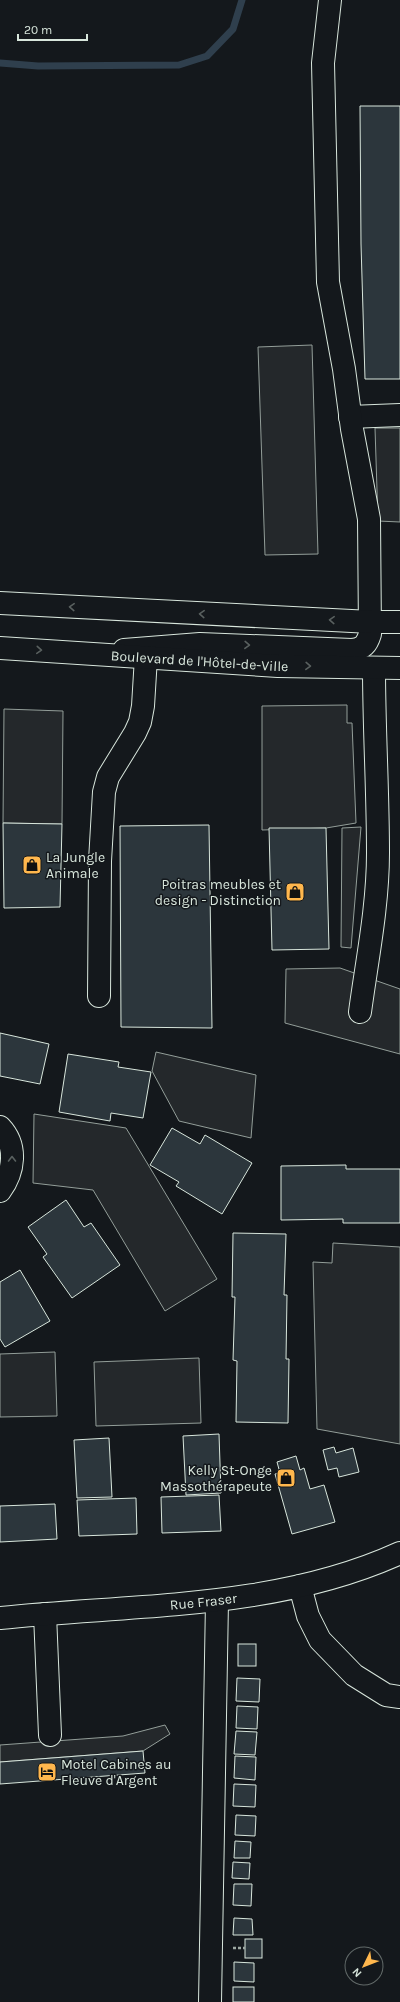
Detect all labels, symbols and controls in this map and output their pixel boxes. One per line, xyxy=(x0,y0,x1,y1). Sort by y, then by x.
scale bar xyxy=(18,16,87,42)
text: 20 m xyxy=(24,23,52,37)
one-way arrow xyxy=(69,603,75,612)
one-way arrow xyxy=(199,609,205,618)
one-way arrow xyxy=(329,616,335,625)
one-way arrow xyxy=(244,640,250,649)
one-way arrow xyxy=(36,646,42,655)
street label: Boulevard de l'Hôtel-de-Ville xyxy=(110,647,288,675)
one-way arrow xyxy=(305,662,311,671)
place label: La Jungle Animale xyxy=(46,849,105,882)
shop icon: La Jungle Animale xyxy=(21,854,43,876)
place label: Poitras meubles et design - Distinction xyxy=(155,876,281,909)
shop icon: Poitras meubles et design - Distinction xyxy=(284,881,306,903)
one-way arrow xyxy=(8,1156,16,1162)
place label: Kelly St-Onge Massothérapeute xyxy=(160,1462,272,1495)
shop icon: Kelly St-Onge Massothérapeute xyxy=(275,1467,297,1489)
street label: Rue Fraser xyxy=(169,1589,239,1614)
place label: Motel Cabines au Fleuve d'Argent xyxy=(61,1756,171,1789)
hotel icon: Motel Cabines au Fleuve d'Argent xyxy=(36,1761,58,1783)
north arrow xyxy=(344,1946,384,1986)
text: N xyxy=(350,1965,364,1980)

